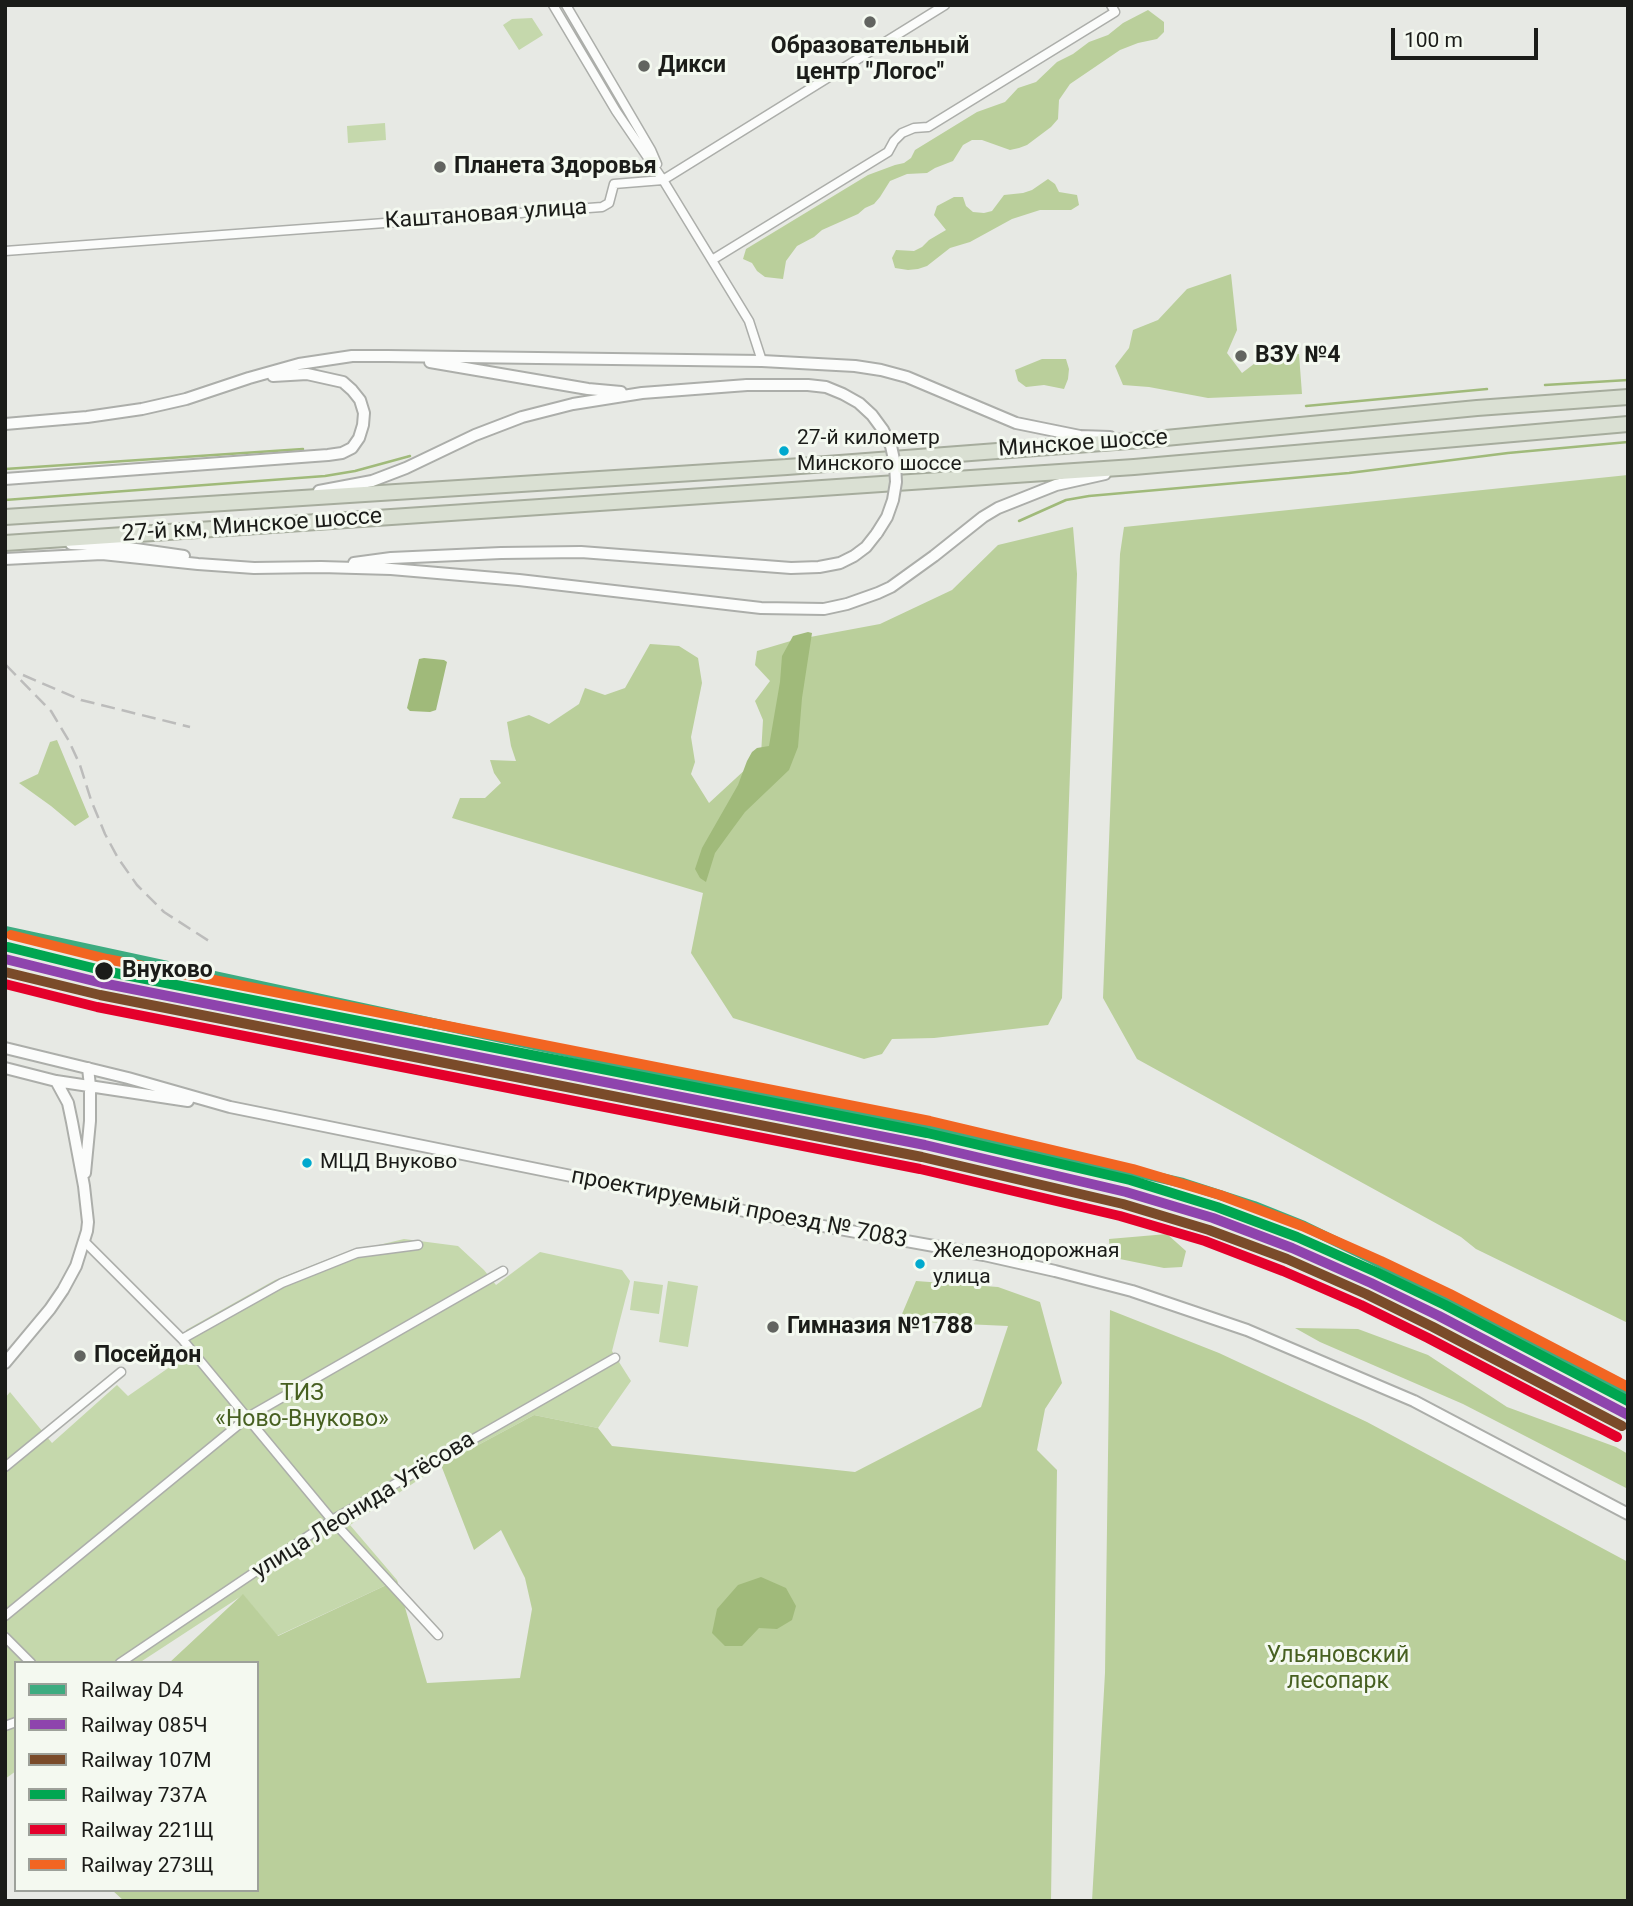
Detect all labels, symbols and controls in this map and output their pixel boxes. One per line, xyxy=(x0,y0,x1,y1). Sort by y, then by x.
marker: Образовательный центр "Логос" xyxy=(862,14,878,30)
scale bar xyxy=(1395,14,1542,58)
text: 100 m xyxy=(1404,28,1463,52)
place label: Образовательный центр "Логос" xyxy=(771,33,969,87)
place label: Дикси xyxy=(658,52,726,80)
marker: Дикси xyxy=(636,58,652,74)
place label: Планета Здоровья xyxy=(454,153,657,181)
marker: Планета Здоровья xyxy=(432,159,448,175)
street label: Каштановая улица xyxy=(384,194,588,236)
place label: ВЗУ №4 xyxy=(1255,342,1340,370)
marker: ВЗУ №4 xyxy=(1233,348,1249,364)
street label: Минское шоссе xyxy=(997,424,1169,464)
place label: 27-й километр Минского шоссе xyxy=(797,426,962,476)
marker: 27-й километр Минского шоссе xyxy=(777,444,791,458)
street label: 27-й км, Минское шоссе xyxy=(121,503,383,549)
place label: Внуково xyxy=(122,957,213,985)
marker: Внуково xyxy=(93,960,115,982)
place label: МЦД Внуково xyxy=(320,1150,457,1176)
marker: МЦД Внуково xyxy=(300,1156,314,1170)
street label: проектируемый проезд № 7083 xyxy=(569,1163,909,1255)
place label: Железнодорожная улица xyxy=(933,1239,1120,1289)
marker: Железнодорожная улица xyxy=(913,1257,927,1271)
place label: Гимназия №1788 xyxy=(787,1313,973,1341)
marker: Гимназия №1788 xyxy=(765,1319,781,1335)
place label: Посейдон xyxy=(94,1342,201,1370)
marker: Посейдон xyxy=(72,1348,88,1364)
park label: ТИЗ «Ново-Внуково» xyxy=(215,1380,389,1434)
street label: улица Леонида Утёсова xyxy=(248,1426,480,1586)
park label: Ульяновский лесопарк xyxy=(1267,1642,1409,1696)
legend xyxy=(14,1661,259,1892)
text: Railway D4 xyxy=(81,1678,183,1702)
text: Railway 085Ч xyxy=(81,1713,208,1737)
text: Railway 107М xyxy=(81,1748,212,1772)
text: Railway 737А xyxy=(81,1783,207,1807)
text: Railway 221Щ xyxy=(81,1818,214,1842)
text: Railway 273Щ xyxy=(81,1853,214,1877)

